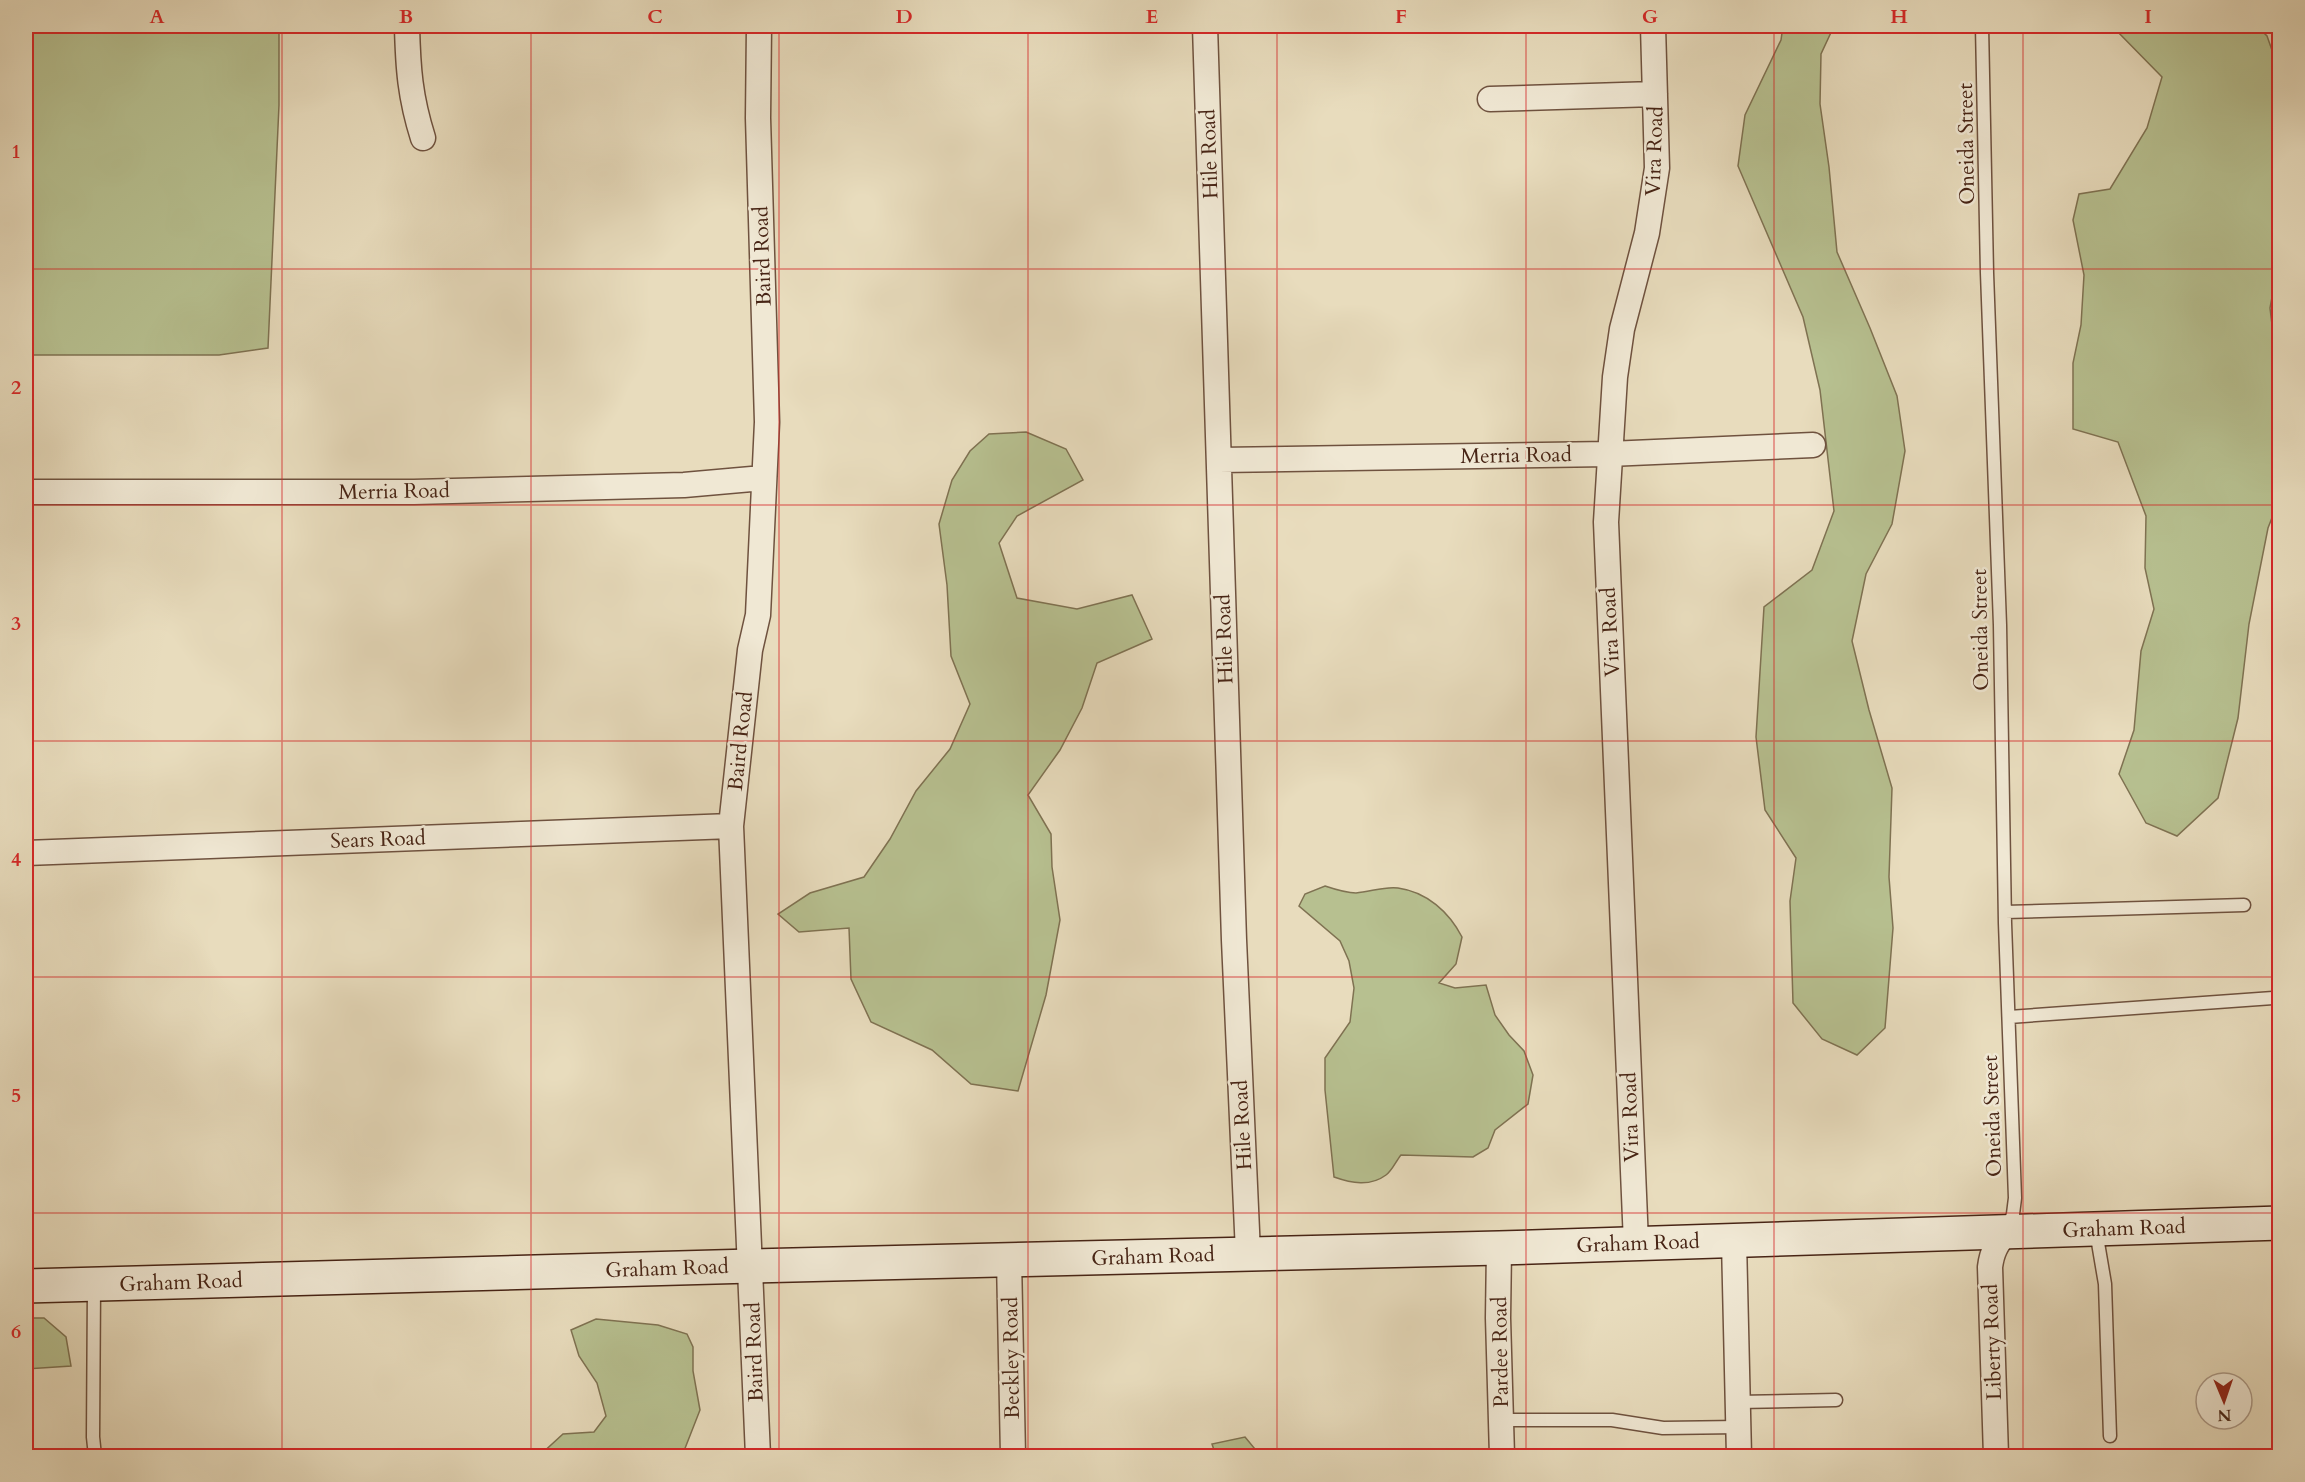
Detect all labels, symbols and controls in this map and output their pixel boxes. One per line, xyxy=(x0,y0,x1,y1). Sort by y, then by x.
text: A xyxy=(149,3,165,30)
text: B xyxy=(399,3,413,30)
text: C xyxy=(647,3,663,30)
text: D xyxy=(895,3,913,30)
text: E xyxy=(1146,3,1158,30)
text: F xyxy=(1395,3,1407,30)
text: G xyxy=(1642,3,1658,30)
text: H xyxy=(1890,3,1908,30)
text: I xyxy=(2144,3,2152,30)
street label: Oneida Street xyxy=(1951,82,1982,205)
street label: Vira Road xyxy=(1638,106,1671,196)
street label: Hile Road xyxy=(1193,108,1226,200)
text: 1 xyxy=(11,138,21,165)
street label: Baird Road xyxy=(746,206,779,306)
text: 2 xyxy=(11,374,21,401)
street label: Merria Road xyxy=(1460,440,1572,471)
street label: Merria Road xyxy=(338,476,450,507)
street label: Oneida Street xyxy=(1965,568,1996,691)
street label: Vira Road xyxy=(1594,586,1627,678)
street label: Hile Road xyxy=(1208,593,1241,685)
text: 3 xyxy=(11,610,21,637)
street label: Baird Road xyxy=(721,690,760,792)
street label: Sears Road xyxy=(330,823,426,856)
text: 4 xyxy=(11,846,21,873)
street label: Oneida Street xyxy=(1976,1054,2009,1177)
street label: Vira Road xyxy=(1614,1072,1647,1162)
street label: Hile Road xyxy=(1226,1079,1259,1171)
text: 5 xyxy=(11,1082,21,1109)
street label: Graham Road xyxy=(2062,1212,2186,1245)
street label: Graham Road xyxy=(1576,1227,1700,1260)
street label: Graham Road xyxy=(1091,1240,1215,1273)
street label: Graham Road xyxy=(605,1252,729,1285)
street label: Graham Road xyxy=(119,1266,243,1299)
street label: Liberty Road xyxy=(1976,1283,2009,1401)
street label: Pardee Road xyxy=(1485,1296,1516,1408)
street label: Beckley Road xyxy=(996,1297,1027,1419)
street label: Baird Road xyxy=(738,1302,771,1402)
text: 6 xyxy=(11,1318,21,1345)
north arrow xyxy=(2194,1371,2254,1431)
text: N xyxy=(2217,1404,2232,1426)

